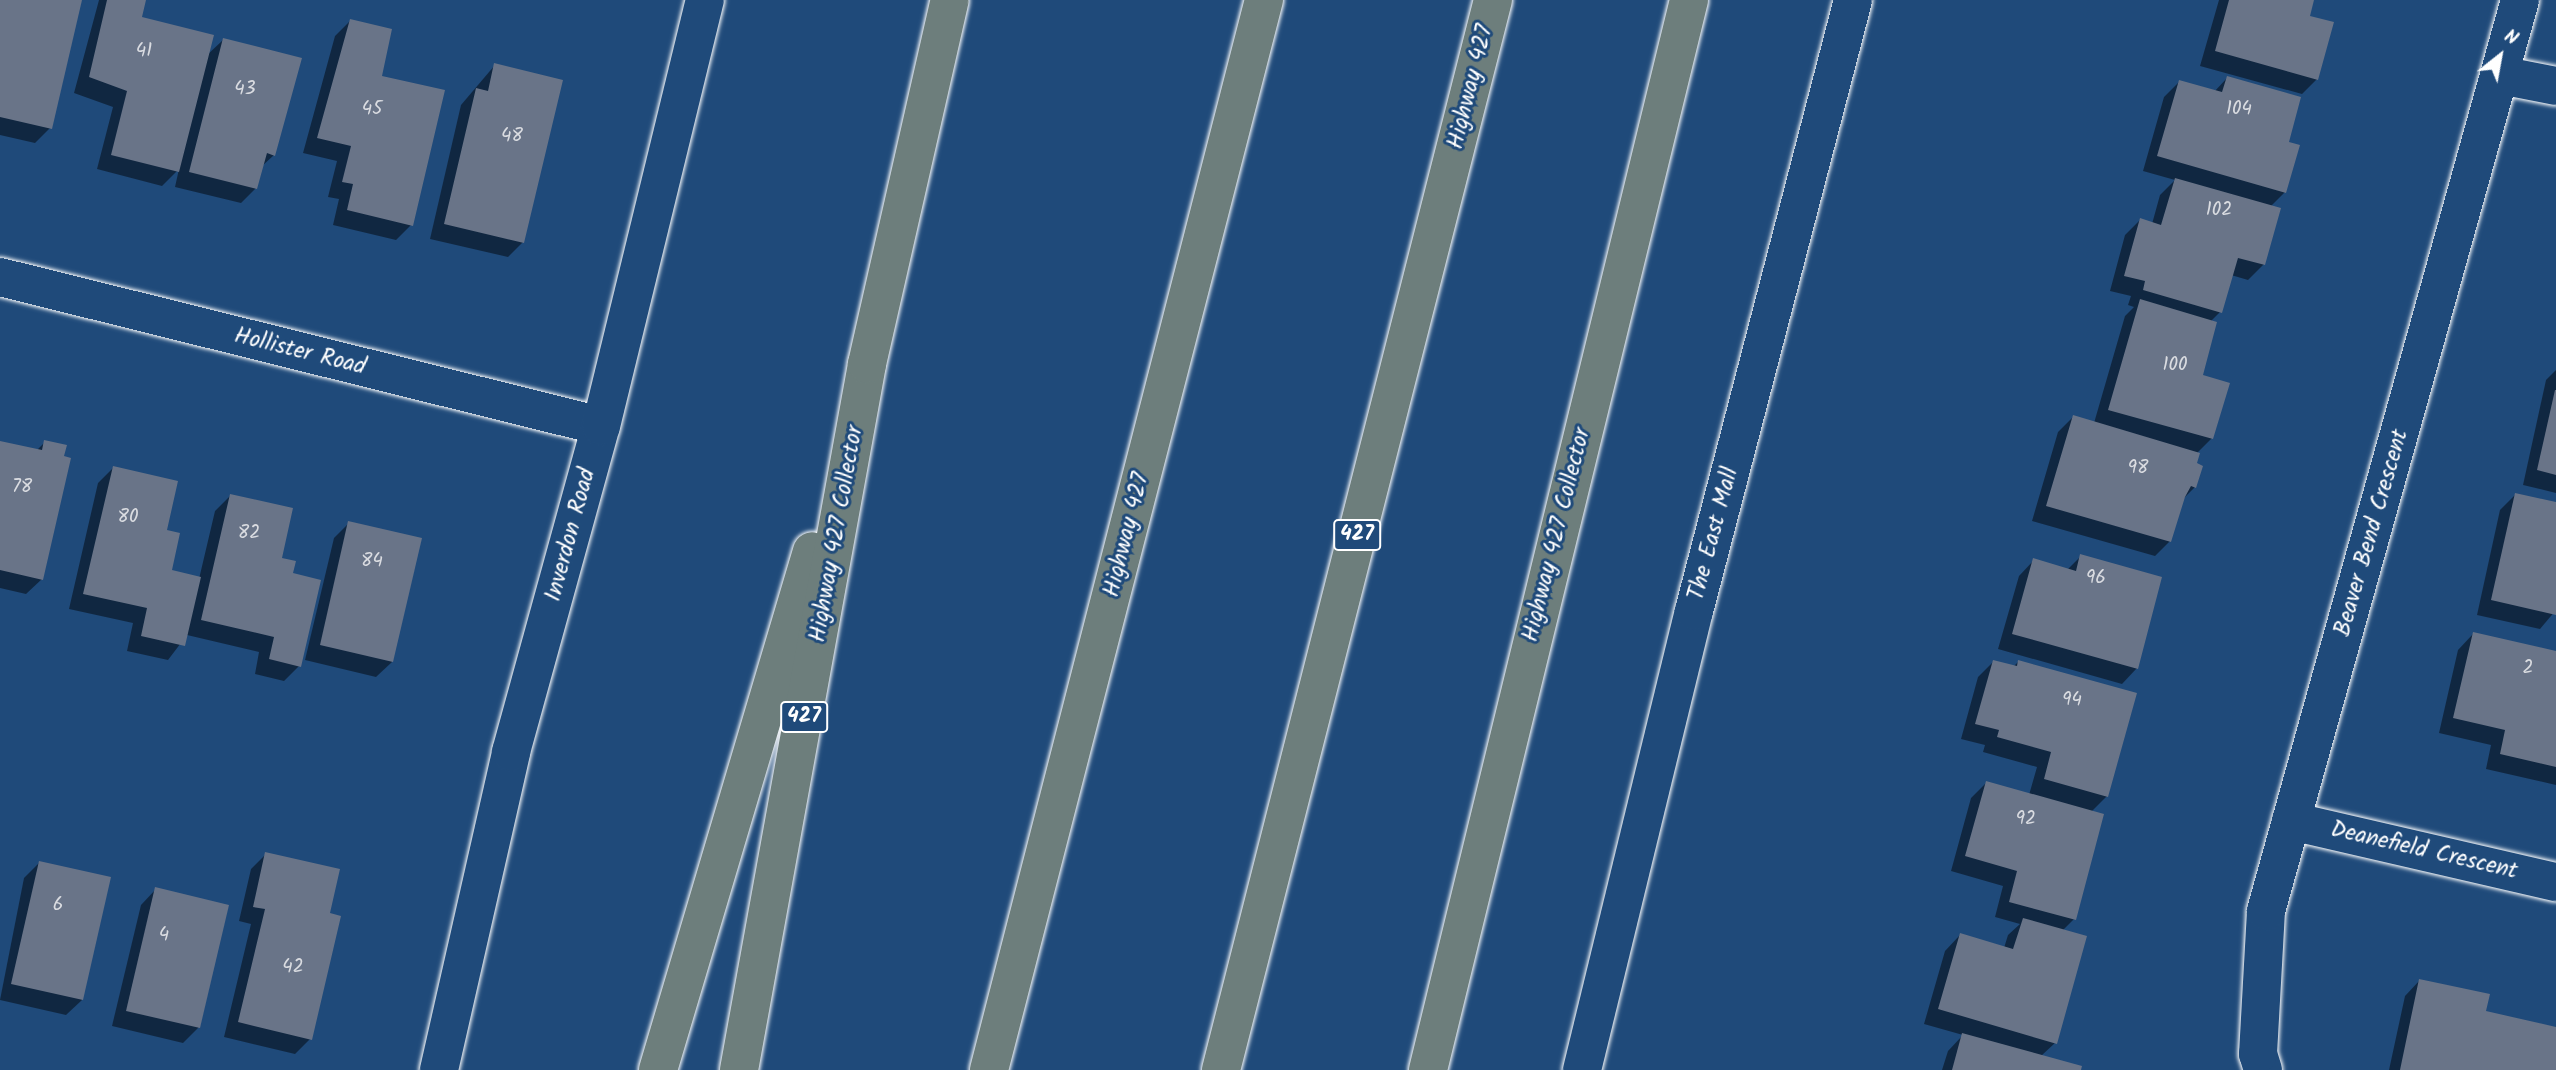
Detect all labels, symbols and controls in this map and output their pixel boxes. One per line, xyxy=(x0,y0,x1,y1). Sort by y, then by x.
north arrow xyxy=(2465,21,2535,91)
street label: Highway 427 xyxy=(1442,22,1500,152)
text: N xyxy=(2498,22,2524,54)
house number: 41 xyxy=(136,41,152,63)
house number: 43 xyxy=(234,79,256,101)
house number: 45 xyxy=(362,99,382,121)
house number: 104 xyxy=(2226,99,2252,121)
house number: 48 xyxy=(501,126,523,148)
house number: 102 xyxy=(2206,200,2232,222)
street label: Hollister Road xyxy=(231,322,369,382)
house number: 100 xyxy=(2163,355,2187,377)
street label: Highway 427 Collector xyxy=(804,424,870,644)
street label: Highway 427 Collector xyxy=(1517,425,1597,645)
street label: Beaver Bend Crescent xyxy=(2329,426,2415,640)
house number: 98 xyxy=(2128,458,2148,480)
street label: The East Mall xyxy=(1683,464,1745,604)
street label: Inverdon Road xyxy=(540,465,602,605)
street label: Highway 427 xyxy=(1098,470,1156,600)
house number: 78 xyxy=(12,477,32,499)
house number: 80 xyxy=(118,507,138,529)
road number: 427 xyxy=(1332,518,1382,552)
house number: 82 xyxy=(238,523,260,545)
house number: 84 xyxy=(361,551,383,573)
house number: 96 xyxy=(2086,568,2106,590)
house number: 2 xyxy=(2522,658,2534,680)
house number: 94 xyxy=(2062,690,2082,712)
road number: 427 xyxy=(780,700,828,734)
house number: 92 xyxy=(2016,809,2036,831)
street label: Deanefield Crescent xyxy=(2328,816,2520,886)
house number: 6 xyxy=(53,895,63,917)
house number: 4 xyxy=(159,925,169,947)
house number: 42 xyxy=(282,957,304,979)

